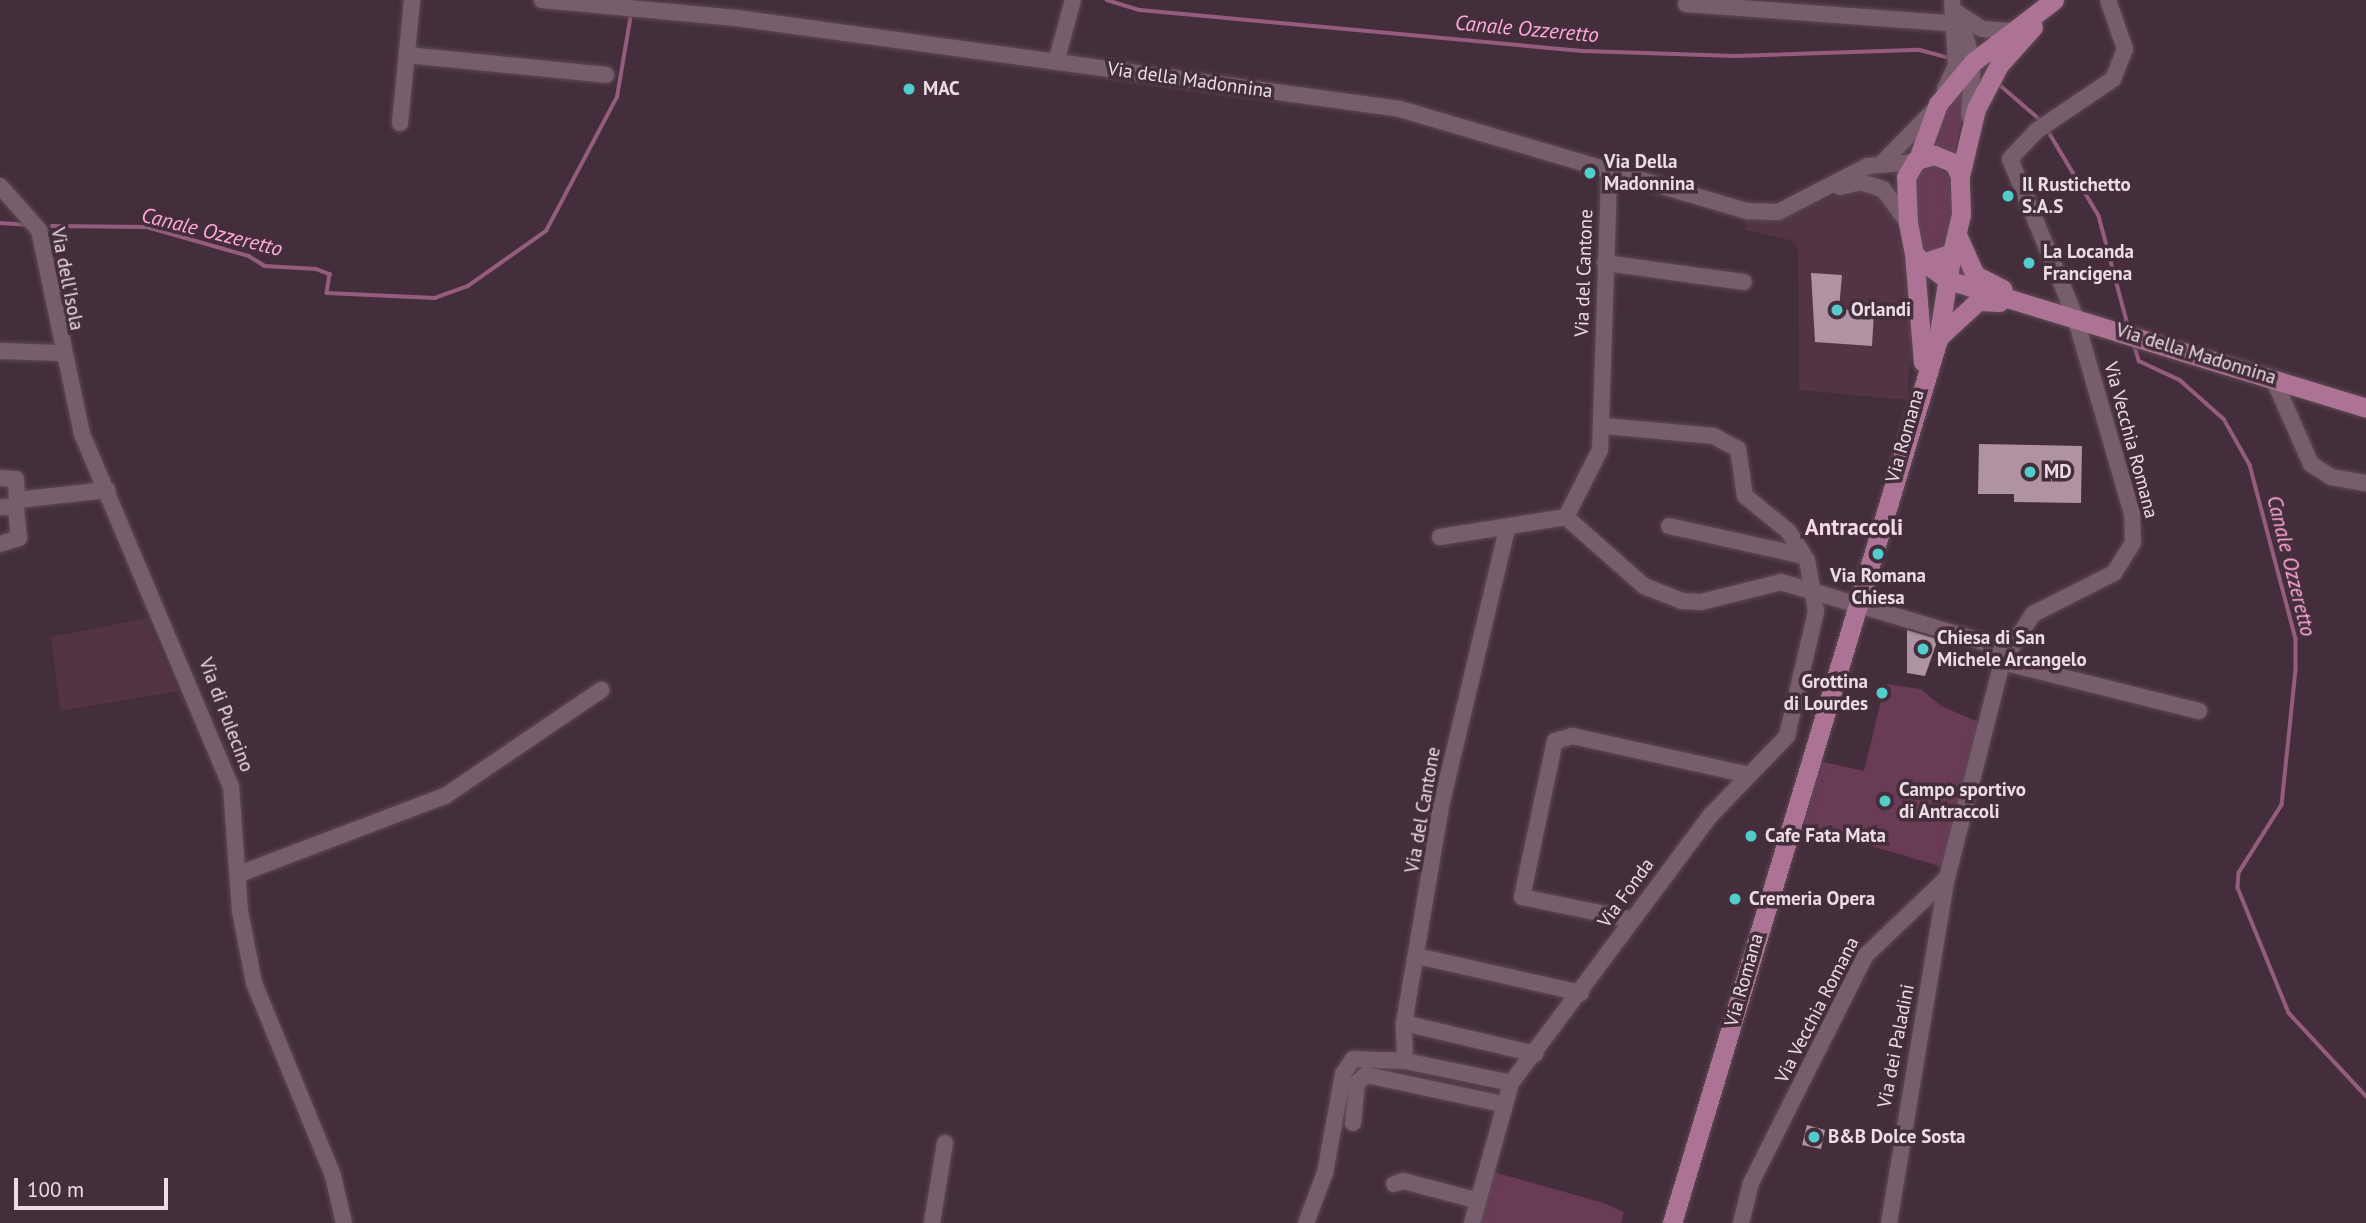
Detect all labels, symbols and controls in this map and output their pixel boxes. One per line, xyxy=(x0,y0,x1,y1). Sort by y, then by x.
water label: Canale Ozzeretto xyxy=(1454,10,1600,48)
street label: Via della Madonnina xyxy=(1106,57,1274,103)
place label: MAC xyxy=(923,78,960,100)
marker: MAC xyxy=(901,81,917,97)
place label: Via Della Madonnina xyxy=(1604,151,1695,195)
marker: Via Della Madonnina xyxy=(1582,165,1598,181)
place label: Il Rustichetto S.A.S xyxy=(2022,174,2131,218)
marker: Il Rustichetto S.A.S xyxy=(2000,188,2016,204)
water label: Canale Ozzeretto xyxy=(139,202,285,262)
street label: Via del Cantone xyxy=(1570,209,1598,337)
street label: Via dell'Isola xyxy=(46,226,88,332)
place label: La Locanda Francigena xyxy=(2043,241,2134,285)
marker: La Locanda Francigena xyxy=(2021,255,2037,271)
place label: Orlandi xyxy=(1851,299,1911,321)
marker: Orlandi xyxy=(1829,302,1845,318)
street label: Via della Madonnina xyxy=(2113,319,2279,389)
street label: Via Vecchia Romana xyxy=(2099,359,2163,521)
street label: Via Romana xyxy=(1881,387,1929,485)
place label: MD xyxy=(2044,461,2071,483)
marker: MD xyxy=(2022,464,2038,480)
water label: Canale Ozzeretto xyxy=(2261,493,2321,639)
district label: Antraccoli xyxy=(1805,513,1903,541)
marker: Via Romana Chiesa xyxy=(1870,546,1886,562)
place label: Via Romana Chiesa xyxy=(1830,565,1926,609)
place label: Chiesa di San Michele Arcangelo xyxy=(1937,627,2087,671)
marker: Chiesa di San Michele Arcangelo xyxy=(1915,641,1931,657)
street label: Via di Pulecino xyxy=(194,655,258,775)
place label: Grottina di Lourdes xyxy=(1784,671,1868,715)
marker: Grottina di Lourdes xyxy=(1874,685,1890,701)
street label: Via del Cantone xyxy=(1401,745,1445,875)
place label: Campo sportivo di Antraccoli xyxy=(1899,779,2026,823)
marker: Campo sportivo di Antraccoli xyxy=(1877,793,1893,809)
place label: Cafe Fata Mata xyxy=(1765,825,1886,847)
marker: Cafe Fata Mata xyxy=(1743,828,1759,844)
street label: Via Fonda xyxy=(1593,854,1659,932)
place label: Cremeria Opera xyxy=(1749,888,1875,910)
marker: Cremeria Opera xyxy=(1727,891,1743,907)
street label: Via Romana xyxy=(1720,931,1768,1029)
street label: Via Vecchia Romana xyxy=(1770,933,1864,1087)
street label: Via dei Paladini xyxy=(1873,982,1919,1110)
place label: B&B Dolce Sosta xyxy=(1828,1126,1966,1148)
marker: B&B Dolce Sosta xyxy=(1806,1129,1822,1145)
scale bar xyxy=(18,1164,172,1208)
text: 100 m xyxy=(27,1176,84,1203)

